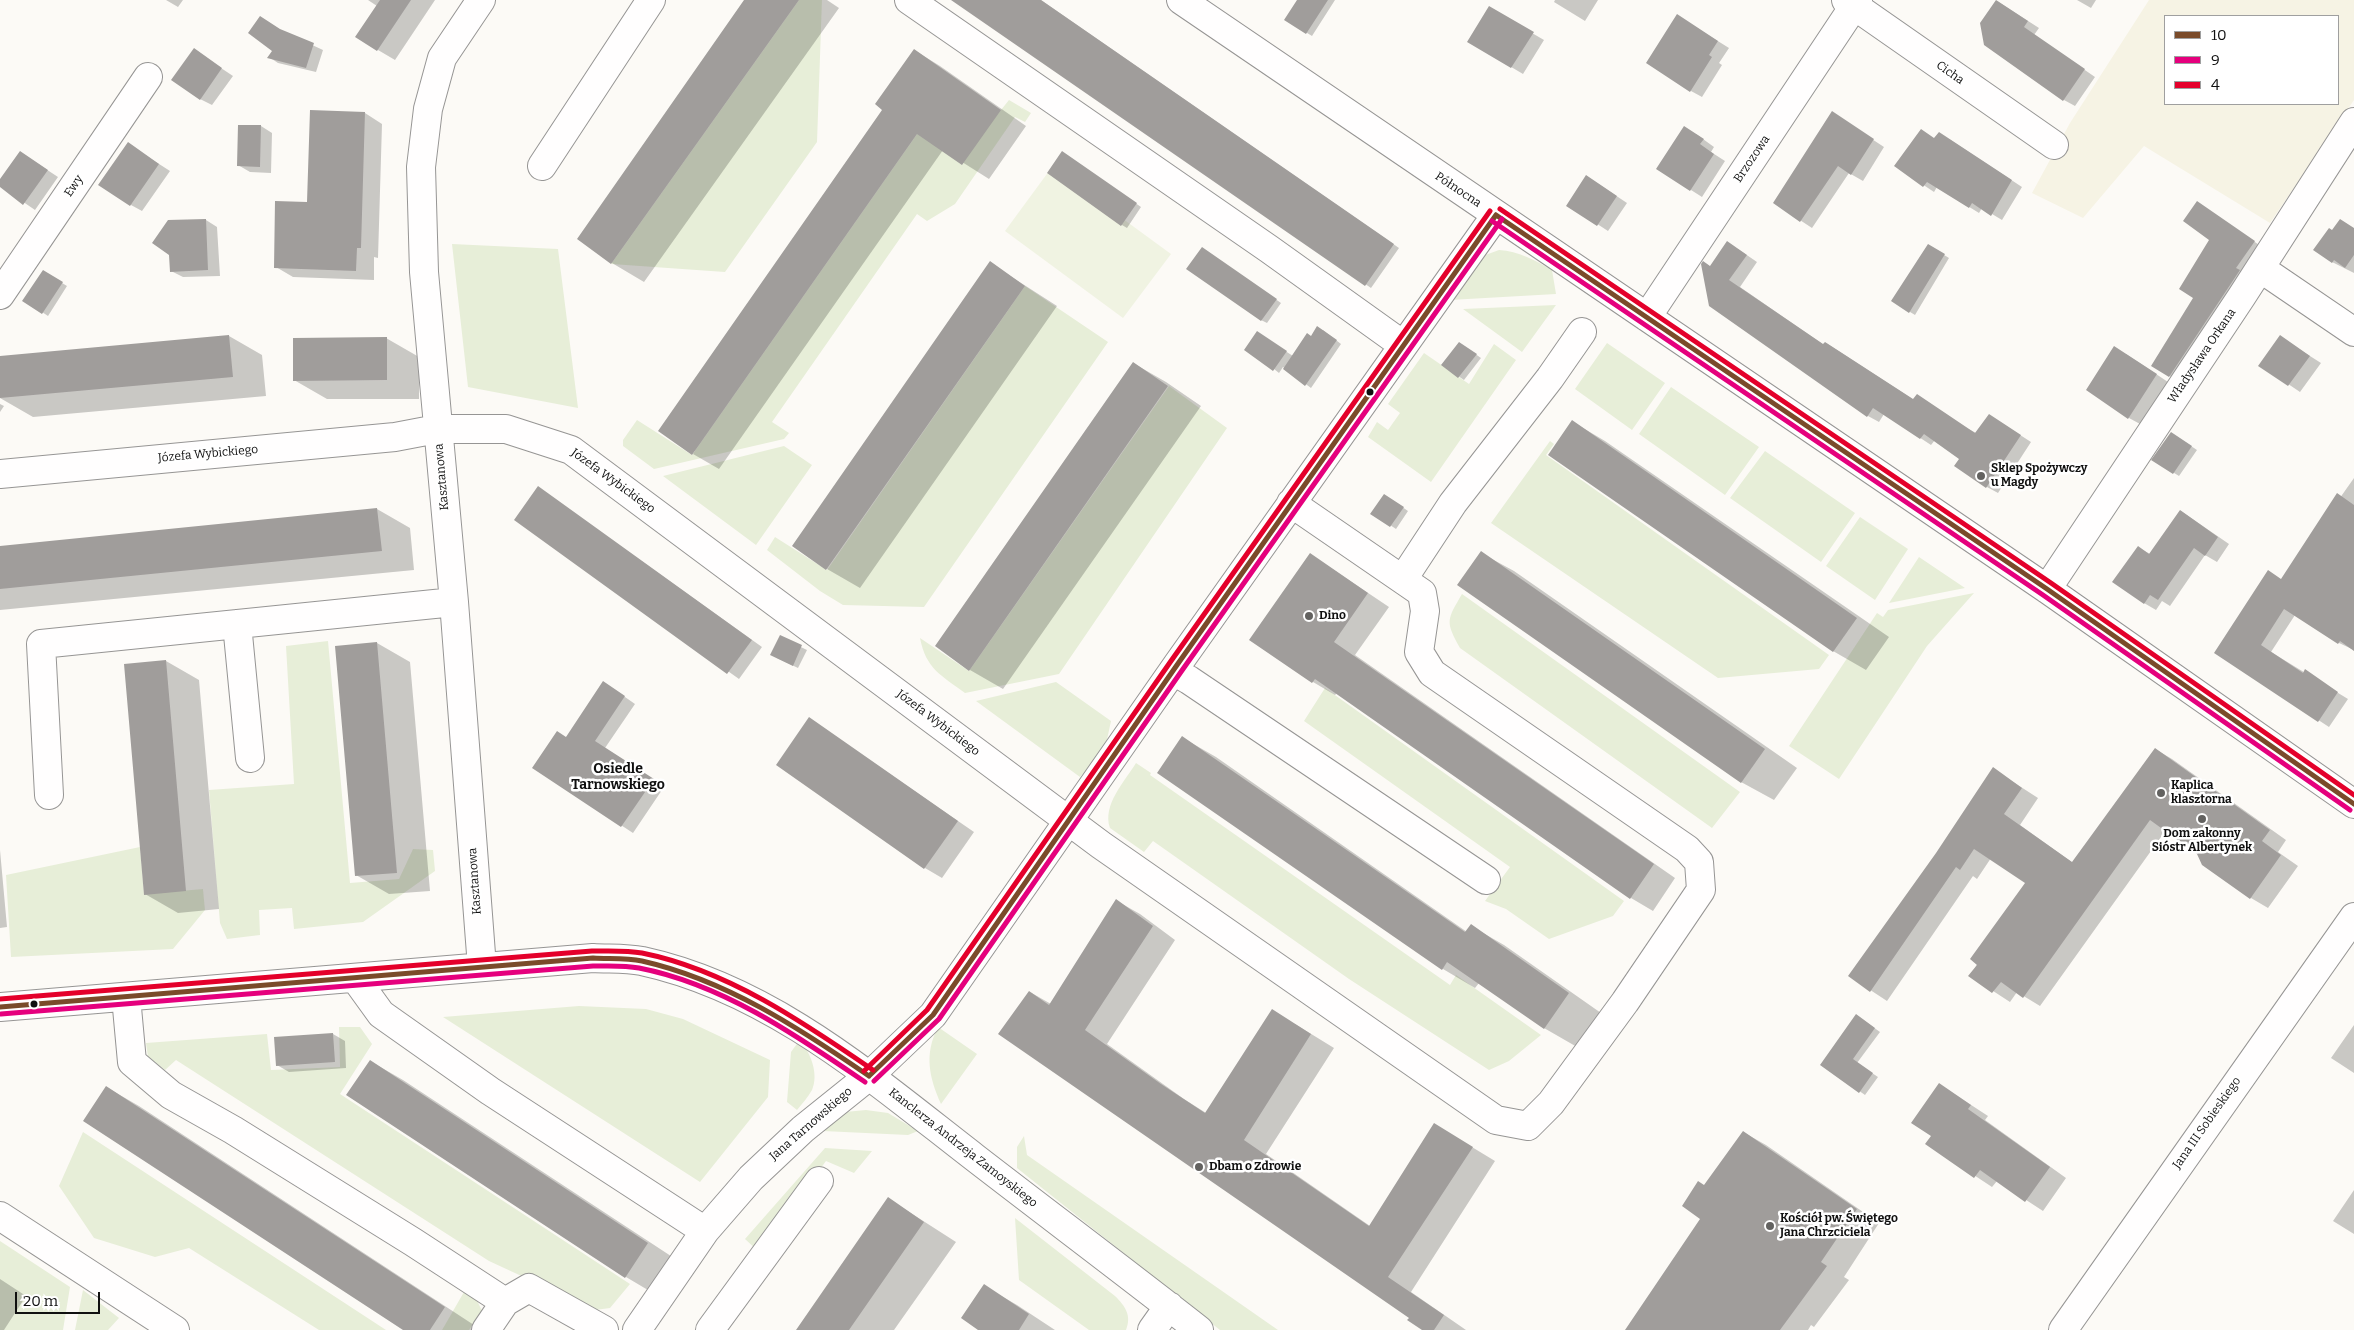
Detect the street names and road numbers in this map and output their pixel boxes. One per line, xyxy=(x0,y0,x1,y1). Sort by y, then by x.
street label: Cicha xyxy=(1933,58,1967,88)
street label: Brzozowa xyxy=(1731,133,1773,185)
street label: Północna xyxy=(1432,169,1484,211)
street label: Ewy xyxy=(62,172,86,200)
street label: Władysława Orkana xyxy=(2165,306,2239,406)
street label: Józefa Wybickiego xyxy=(157,442,259,466)
street label: Kasztanowa xyxy=(432,443,452,511)
street label: Józefa Wybickiego xyxy=(568,446,658,516)
street label: Józefa Wybickiego xyxy=(894,687,982,759)
street label: Kasztanowa xyxy=(465,847,485,915)
street label: Jana III Sobieskiego xyxy=(2170,1074,2244,1172)
street label: Jana Tarnowskiego xyxy=(767,1084,855,1164)
street label: Kanclerza Andrzeja Zamoyskiego xyxy=(886,1085,1040,1211)

